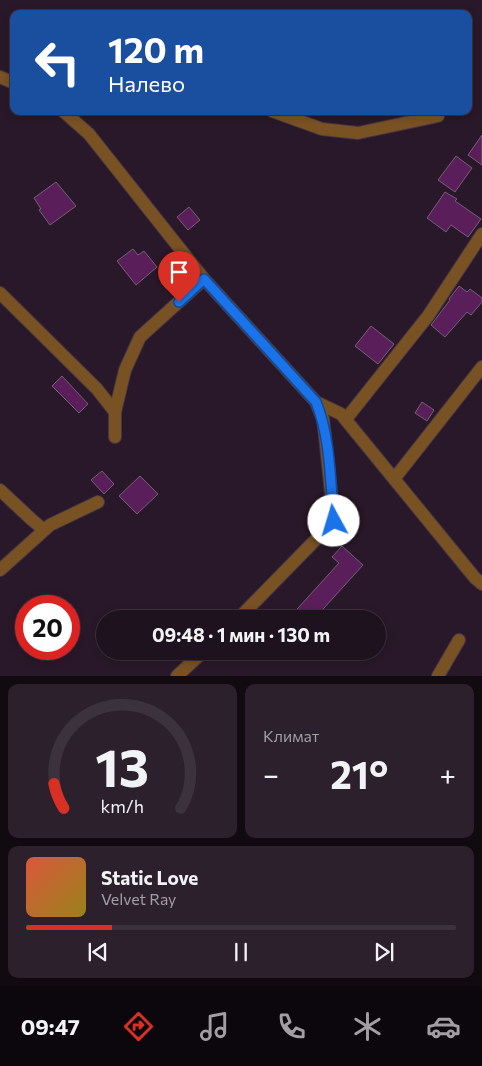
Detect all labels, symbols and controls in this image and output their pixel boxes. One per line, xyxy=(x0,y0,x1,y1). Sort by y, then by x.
text: 120 m xyxy=(108,27,204,70)
icon: left xyxy=(25,30,90,95)
text: Налево xyxy=(108,70,185,97)
pin xyxy=(158,251,200,302)
icon: arrive xyxy=(165,258,193,286)
position arrow xyxy=(307,494,359,546)
speed limit sign: 20 xyxy=(15,595,80,660)
text: 09:48 · 1 мин · 130 m xyxy=(152,623,330,646)
text: Климат xyxy=(263,726,319,745)
text: 13 xyxy=(96,734,149,798)
text: 21° xyxy=(330,750,388,797)
text: − xyxy=(263,757,279,791)
text: + xyxy=(440,757,456,791)
text: km/h xyxy=(101,795,144,817)
text: Static Love xyxy=(101,866,198,889)
text: Velvet Ray xyxy=(101,889,176,908)
icon: previous xyxy=(84,938,112,966)
icon: pause xyxy=(227,938,255,966)
icon: next xyxy=(370,938,398,966)
icon: directions xyxy=(121,1009,156,1044)
icon: music xyxy=(197,1009,232,1044)
icon: phone xyxy=(274,1009,309,1044)
icon: climate xyxy=(350,1009,385,1044)
icon: car xyxy=(426,1009,461,1044)
text: 09:47 xyxy=(21,1013,80,1040)

